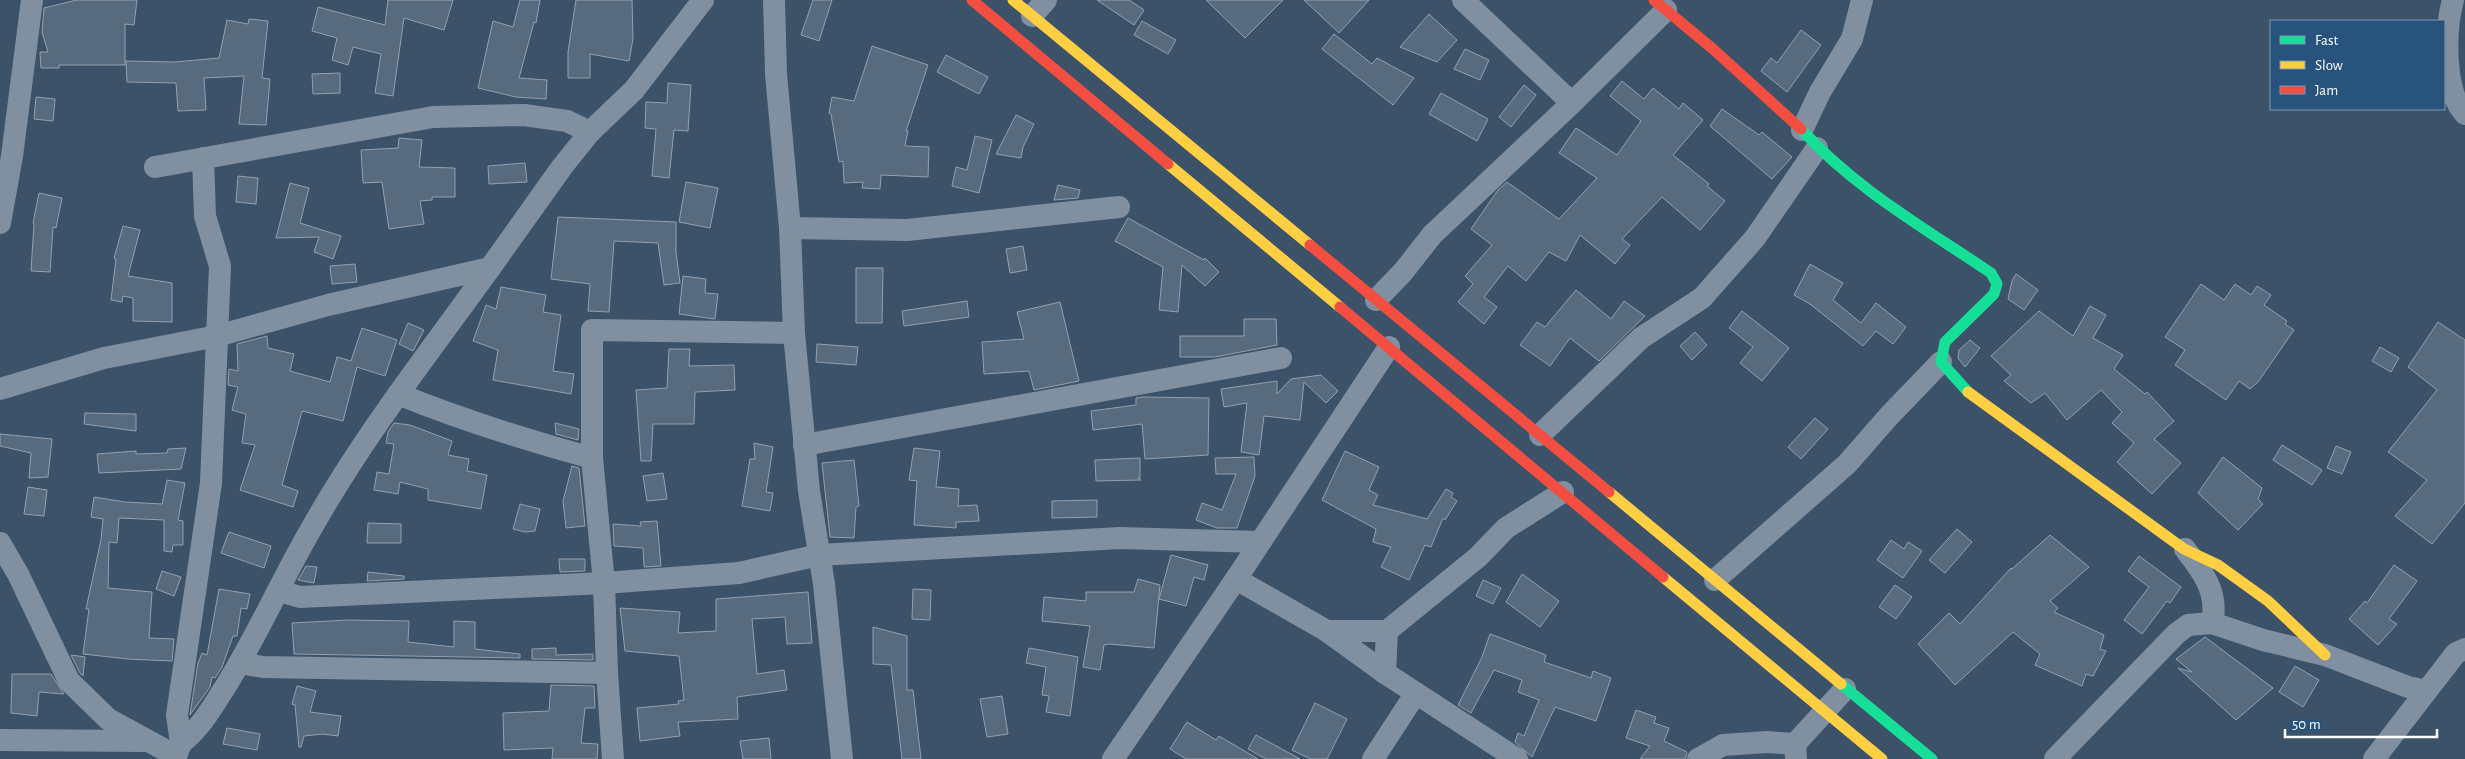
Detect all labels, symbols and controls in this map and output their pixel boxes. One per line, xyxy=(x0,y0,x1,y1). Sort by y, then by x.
legend xyxy=(2270,20,2445,110)
text: Fast xyxy=(2315,33,2339,48)
text: Slow xyxy=(2315,58,2343,73)
text: Jam xyxy=(2315,83,2338,98)
scale bar xyxy=(2285,706,2438,738)
text: 50 m xyxy=(2292,717,2321,732)

